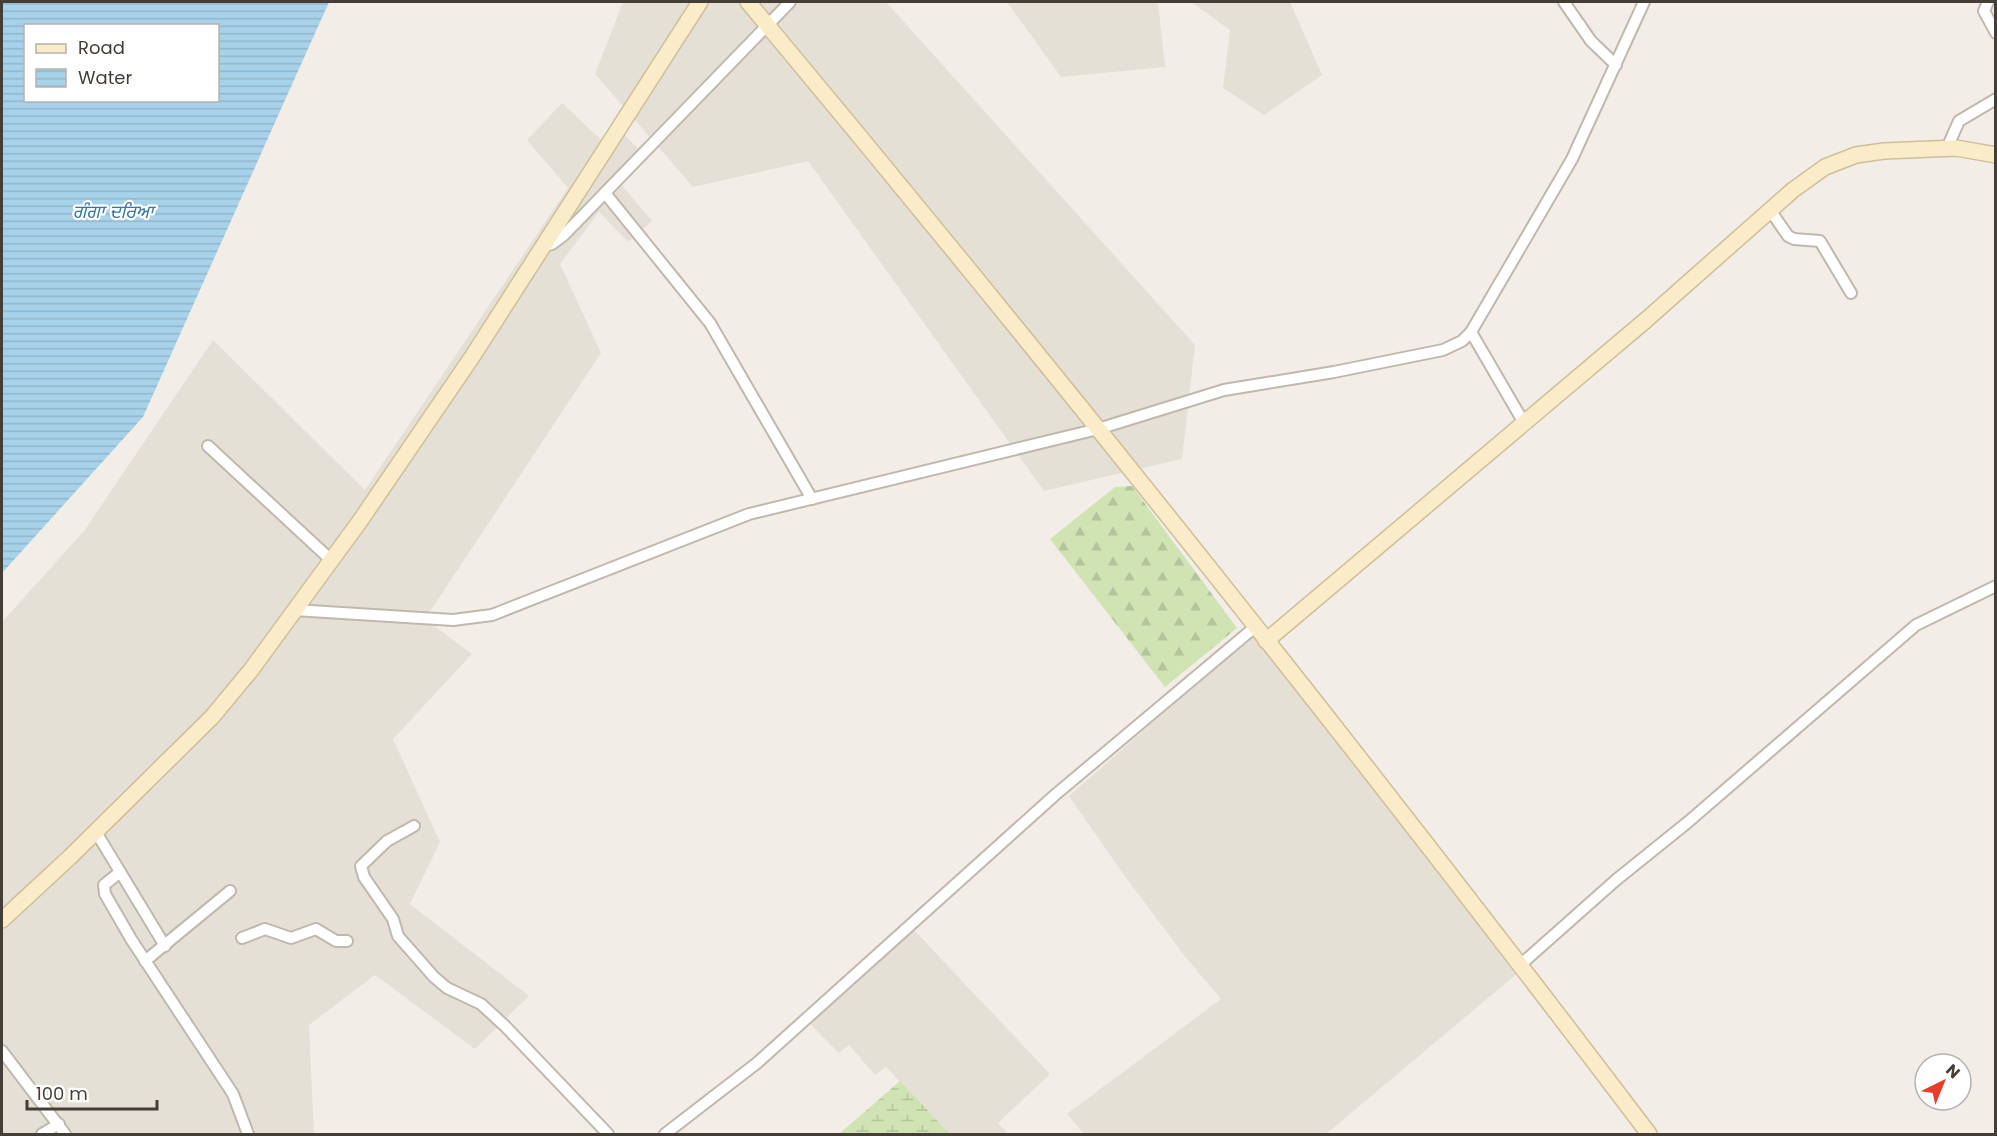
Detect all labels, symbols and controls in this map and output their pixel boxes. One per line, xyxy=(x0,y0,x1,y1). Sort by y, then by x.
legend xyxy=(24,24,219,102)
text: Road xyxy=(78,35,125,60)
text: Water xyxy=(78,65,132,90)
water label: ਗੰਗਾ ਦਰਿਆ xyxy=(73,199,157,224)
north arrow xyxy=(1913,1052,1973,1112)
text: N xyxy=(1941,1059,1965,1084)
scale bar xyxy=(27,1073,158,1111)
text: 100 m xyxy=(36,1081,88,1106)

